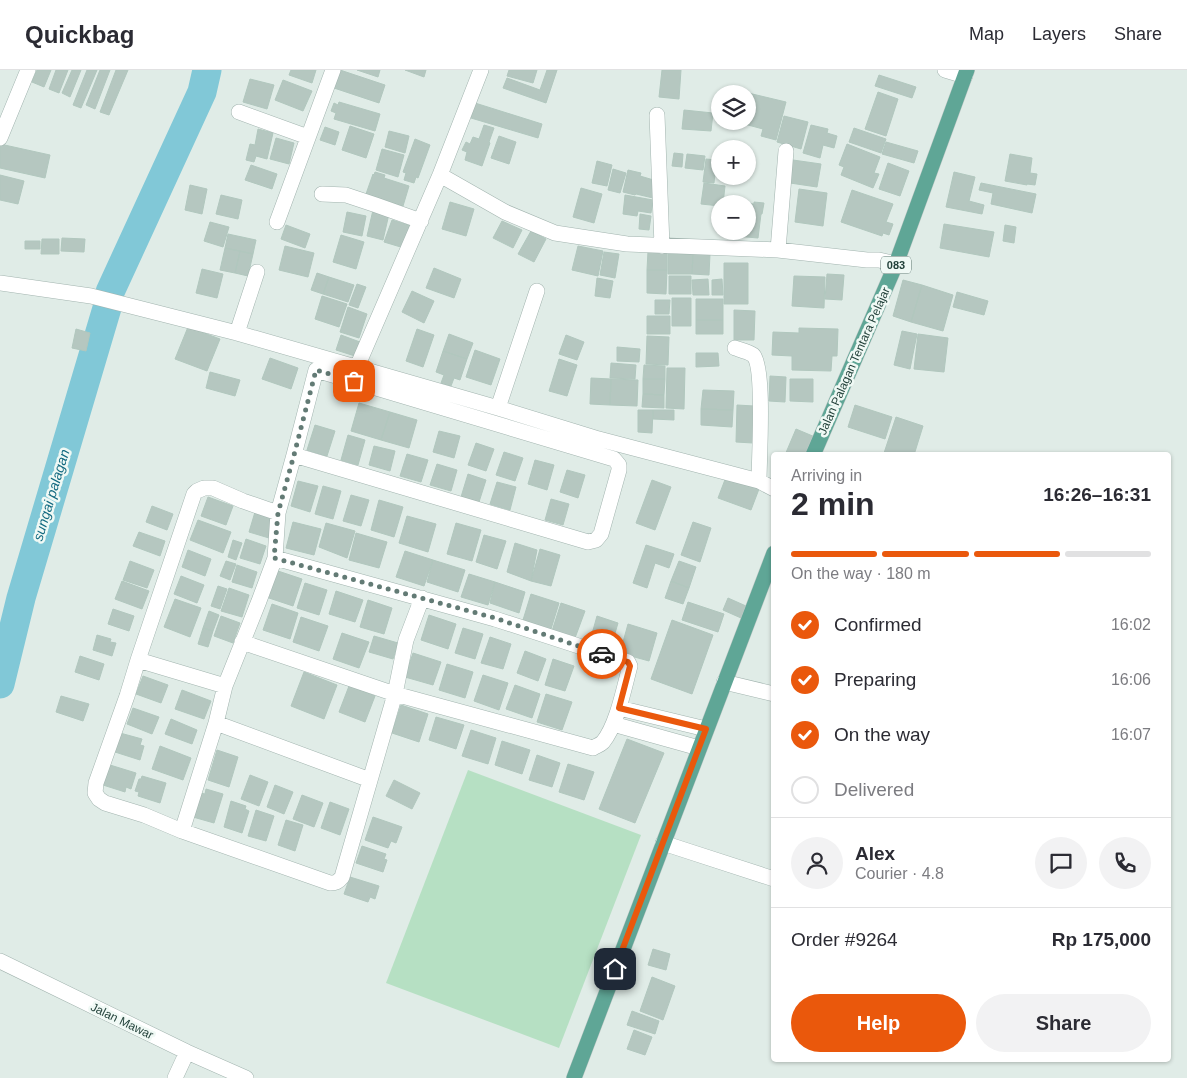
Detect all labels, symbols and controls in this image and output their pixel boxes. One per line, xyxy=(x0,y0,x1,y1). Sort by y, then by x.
text: Quickbag xyxy=(25,21,134,48)
text: Map xyxy=(969,24,1004,44)
text: Layers xyxy=(1032,24,1086,44)
text: Share xyxy=(1114,24,1162,44)
map controls xyxy=(711,85,756,240)
button: layers xyxy=(711,85,756,130)
button: + xyxy=(711,140,756,185)
button: − xyxy=(711,195,756,240)
road number: 083 xyxy=(881,256,911,274)
street label: Jalan Palagan Tentara Pelajar xyxy=(815,285,893,437)
pin xyxy=(333,360,375,402)
icon: bag xyxy=(340,367,368,395)
water label: sungai palagan xyxy=(29,447,73,543)
text: Arriving in xyxy=(791,467,862,484)
text: 16:26–16:31 xyxy=(1043,484,1151,505)
text: 2 min xyxy=(791,486,875,522)
text: On the way · 180 m xyxy=(791,565,931,582)
icon: check xyxy=(791,611,819,639)
text: Confirmed xyxy=(834,614,922,635)
text: 16:02 xyxy=(1111,616,1151,633)
courier xyxy=(577,629,627,679)
icon: car xyxy=(588,640,616,668)
icon: check xyxy=(791,666,819,694)
text: Preparing xyxy=(834,669,916,690)
text: 16:06 xyxy=(1111,671,1151,688)
icon: check xyxy=(791,721,819,749)
text: On the way xyxy=(834,724,930,745)
text: 16:07 xyxy=(1111,726,1151,743)
text: Delivered xyxy=(834,779,914,800)
button: person xyxy=(791,837,843,889)
button: chat xyxy=(1035,837,1087,889)
button: phone xyxy=(1099,837,1151,889)
text: Alex xyxy=(855,843,895,864)
text: Courier · 4.8 xyxy=(855,865,944,882)
text: Order #9264 xyxy=(791,929,898,950)
text: Rp 175,000 xyxy=(1052,929,1151,950)
pin xyxy=(594,948,636,990)
icon: home xyxy=(601,955,629,983)
button: Help xyxy=(791,994,966,1052)
button: Share xyxy=(976,994,1151,1052)
street label: Jalan Mawar xyxy=(88,1000,156,1042)

